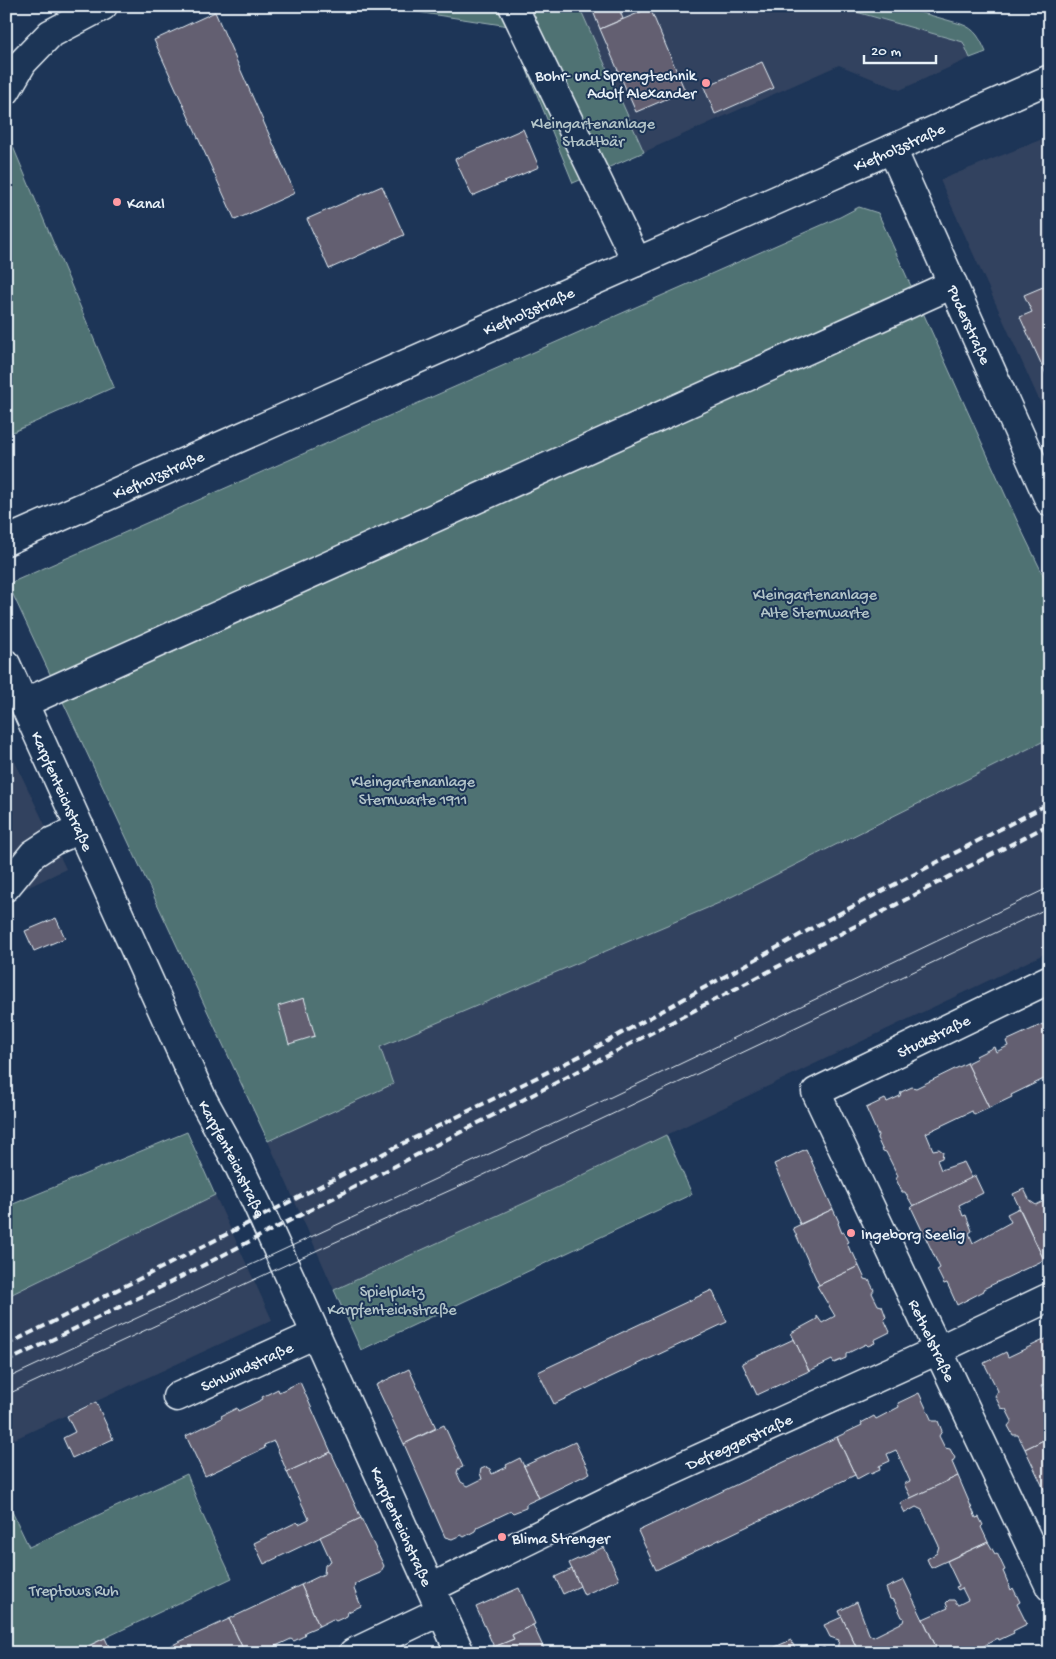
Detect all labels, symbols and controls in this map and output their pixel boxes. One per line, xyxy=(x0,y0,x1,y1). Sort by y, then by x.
scale bar xyxy=(864,32,936,64)
text: 20 m xyxy=(871,43,901,61)
place label: Bohr- und Sprengtechnik Adolf Alexander xyxy=(534,68,698,105)
marker: Bohr- und Sprengtechnik Adolf Alexander xyxy=(700,77,712,89)
park label: Kleingartenanlage Stadtbär xyxy=(531,116,656,153)
street label: Kiefholzstraße xyxy=(851,120,949,178)
marker: Kanal xyxy=(111,196,123,208)
place label: Kanal xyxy=(127,196,165,215)
street label: Puderstraße xyxy=(941,282,994,369)
street label: Kiefholzstraße xyxy=(481,284,579,342)
street label: Kiefholzstraße xyxy=(111,448,209,506)
park label: Kleingartenanlage Alte Sternwarte xyxy=(753,587,878,624)
street label: Karpfenteichstraße xyxy=(25,729,96,856)
park label: Kleingartenanlage Sternwarte 1911 xyxy=(351,774,476,811)
street label: Stuckstraße xyxy=(895,1012,975,1064)
street label: Karpfenteichstraße xyxy=(192,1098,268,1222)
marker: Ingeborg Seelig xyxy=(845,1227,857,1239)
place label: Ingeborg Seelig xyxy=(861,1227,965,1246)
park label: Spielplatz Karpfenteichstraße xyxy=(327,1284,457,1321)
street label: Rethelstraße xyxy=(902,1297,958,1386)
street label: Schwindstraße xyxy=(199,1339,297,1398)
street label: Defreggerstraße xyxy=(683,1411,797,1477)
street label: Karpfenteichstraße xyxy=(364,1465,435,1591)
marker: Blima Strenger xyxy=(496,1531,508,1543)
place label: Blima Strenger xyxy=(511,1531,611,1550)
park label: Treptows Ruh xyxy=(28,1583,119,1602)

